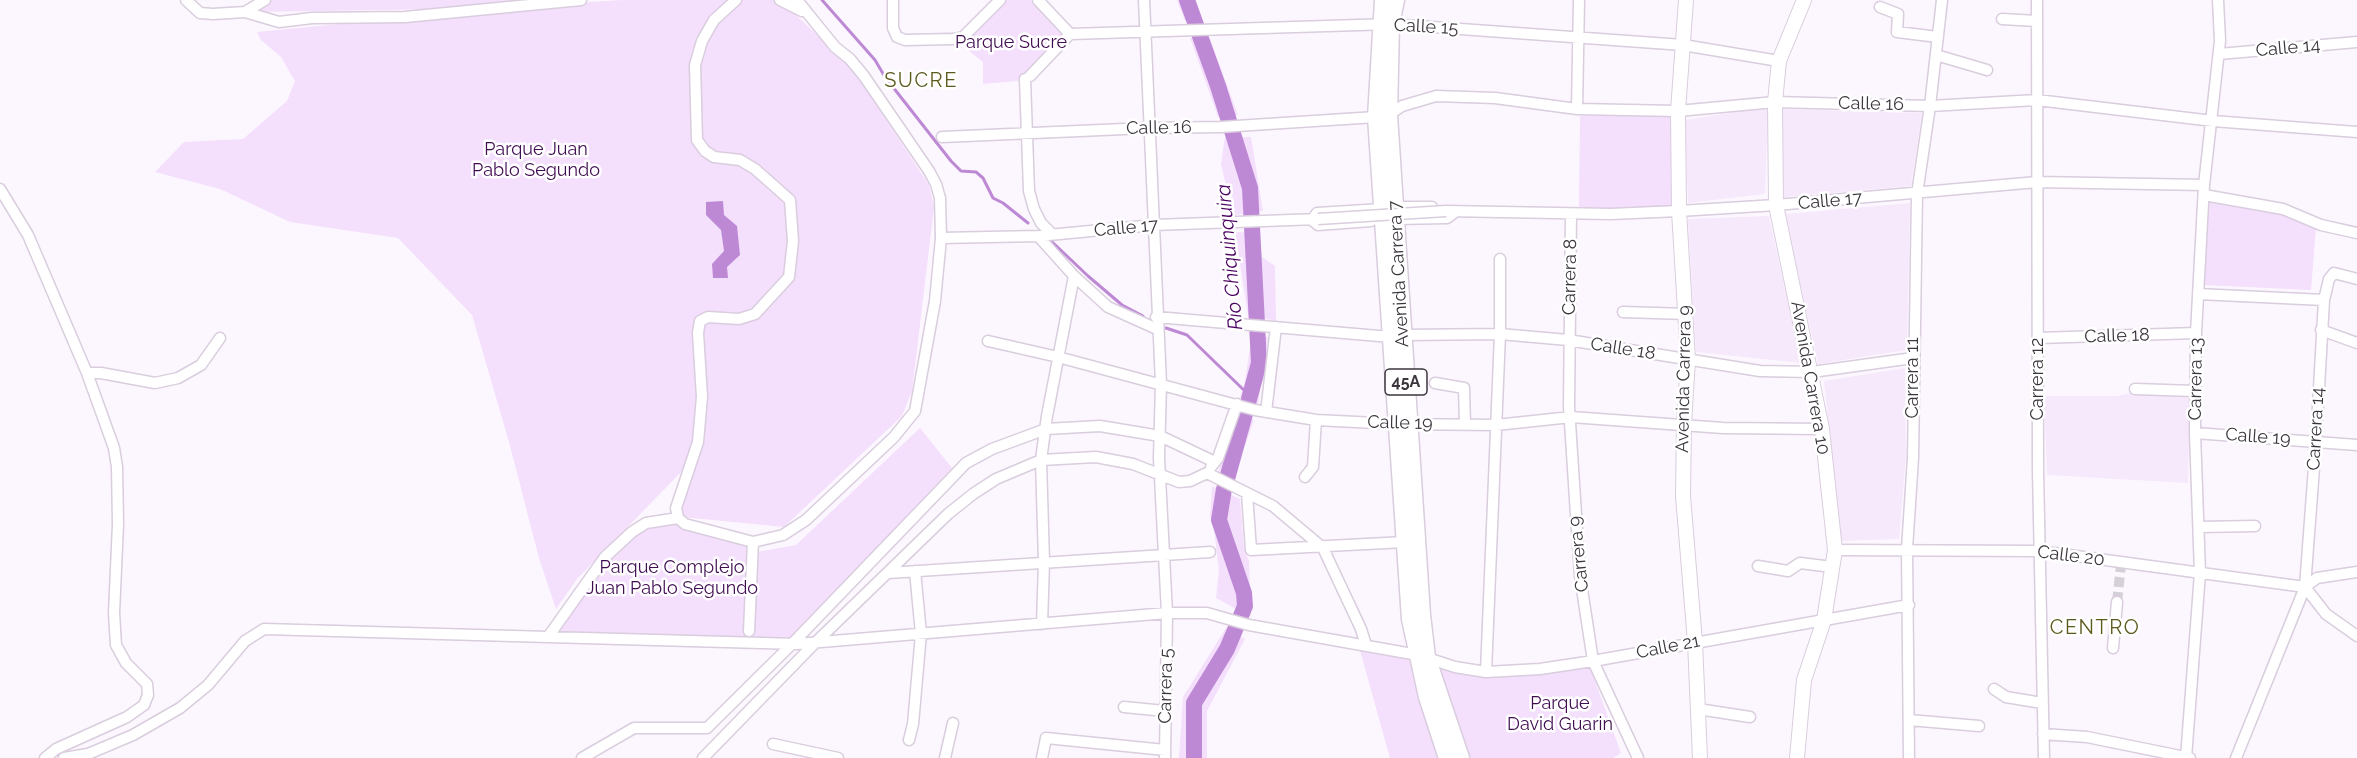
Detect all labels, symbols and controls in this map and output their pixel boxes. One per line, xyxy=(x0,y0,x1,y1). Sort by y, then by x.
street label: Calle 15 xyxy=(1393,15,1459,39)
park label: Parque Sucre xyxy=(955,32,1067,54)
street label: Calle 14 xyxy=(2255,34,2321,62)
district label: SUCRE xyxy=(884,69,958,93)
street label: Calle 16 xyxy=(1838,93,1904,115)
street label: Calle 16 xyxy=(1126,117,1192,139)
park label: Parque Juan Pablo Segundo xyxy=(472,139,600,182)
water label: Río Chiquinquira xyxy=(1212,183,1248,331)
street label: Calle 17 xyxy=(1797,187,1863,215)
street label: Avenida Carrera 7 xyxy=(1384,200,1414,348)
street label: Calle 17 xyxy=(1093,214,1159,242)
street label: Carrera 8 xyxy=(1559,239,1581,315)
street label: Avenida Carrera 10 xyxy=(1786,299,1834,457)
street label: Avenida Carrera 9 xyxy=(1672,305,1696,453)
street label: Calle 18 xyxy=(2084,324,2150,348)
street label: Calle 18 xyxy=(1589,333,1657,365)
street label: Carrera 11 xyxy=(1902,337,1924,419)
street label: Carrera 13 xyxy=(2184,337,2208,421)
street label: Carrera 12 xyxy=(2027,338,2049,420)
road number: 45A xyxy=(1385,369,1427,395)
street label: Carrera 14 xyxy=(2303,387,2329,471)
street label: Calle 19 xyxy=(1367,412,1433,434)
street label: Calle 19 xyxy=(2225,424,2291,450)
street label: Carrera 9 xyxy=(1564,515,1594,593)
street label: Calle 20 xyxy=(2036,541,2106,571)
park label: Parque Complejo Juan Pablo Segundo xyxy=(586,557,758,600)
district label: CENTRO xyxy=(2050,616,2140,640)
street label: Calle 21 xyxy=(1634,630,1702,664)
street label: Carrera 5 xyxy=(1155,648,1177,724)
park label: Parque David Guarin xyxy=(1507,693,1613,736)

